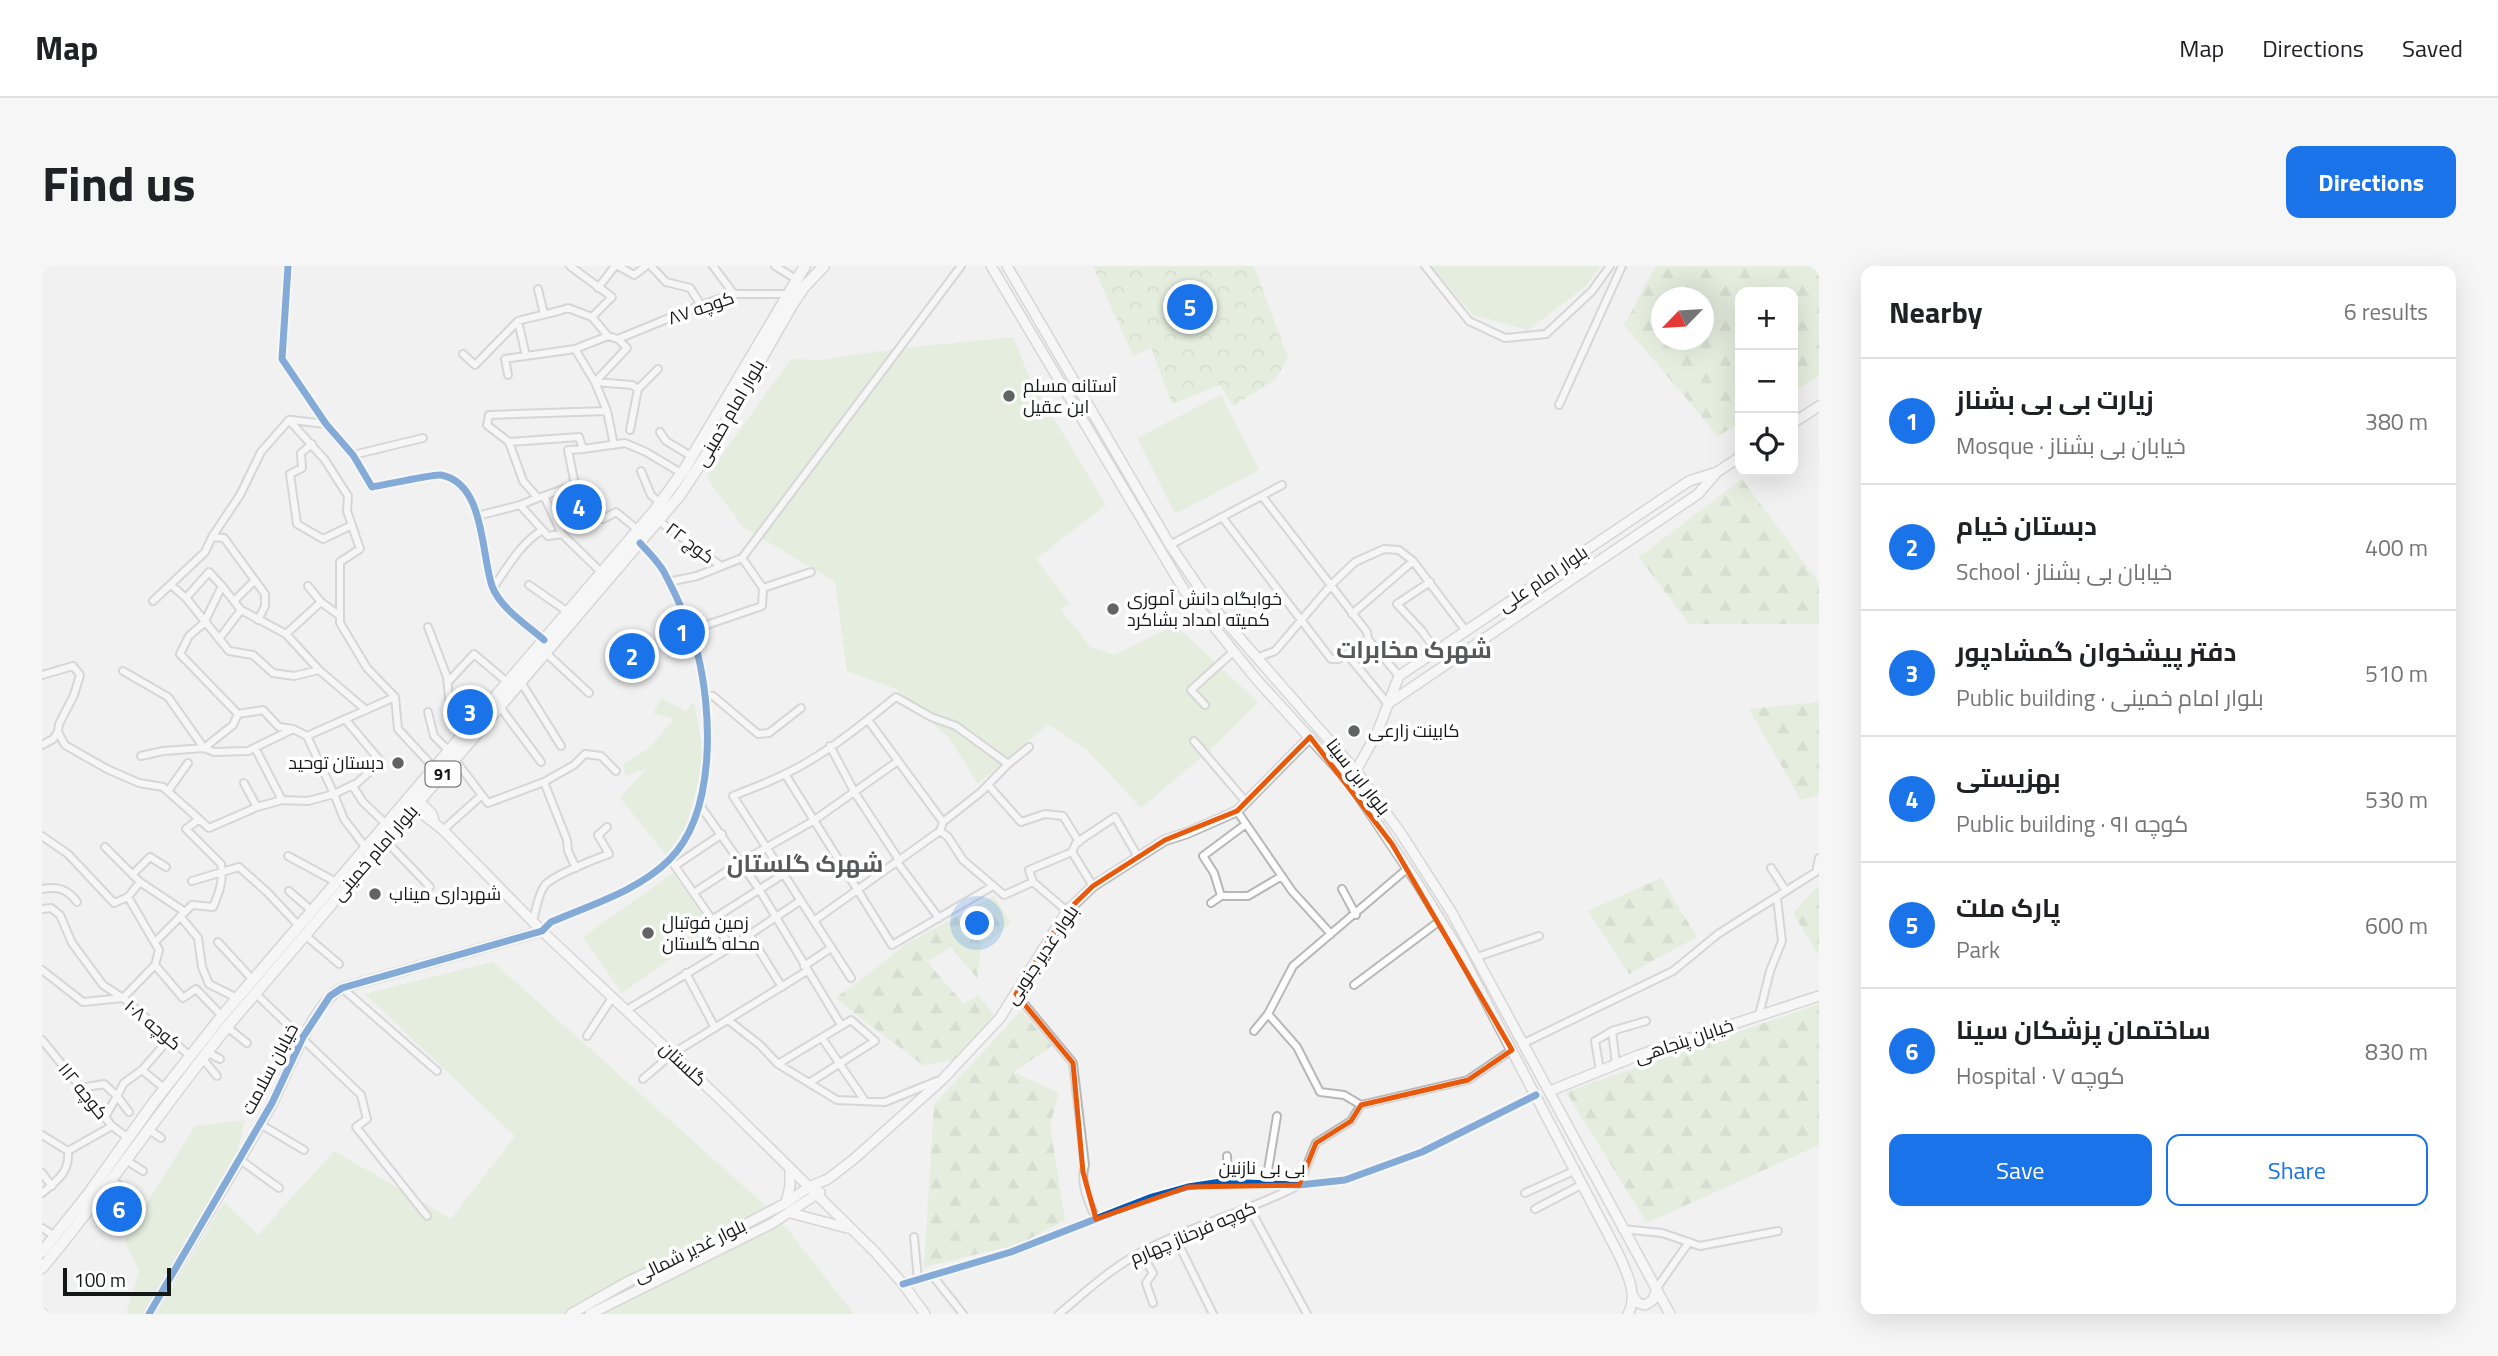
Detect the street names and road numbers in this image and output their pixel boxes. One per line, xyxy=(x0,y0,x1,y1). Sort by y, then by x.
street label: کوچه ۸۷ xyxy=(664,284,738,331)
street label: بلوار امام خمینی xyxy=(688,354,771,471)
street label: کوچ ۲۲ xyxy=(660,515,720,570)
street label: بلوار امام علی xyxy=(1492,539,1593,619)
street label: بلوار ابن سینا xyxy=(1320,732,1397,821)
road number: 91 xyxy=(426,761,460,786)
street label: بلوار امام خمینی xyxy=(325,799,424,907)
street label: بلوار غدیر جنوبی xyxy=(998,899,1085,1010)
street label: کوچه ۱۰۸ xyxy=(119,993,188,1057)
street label: خیابان پنجاهی xyxy=(1631,1011,1737,1070)
street label: خیابان سلامت xyxy=(234,1018,305,1119)
street label: گلستان xyxy=(654,1035,713,1093)
street label: کوچه ۱۱۲ xyxy=(52,1056,115,1125)
street label: بی بی نازنین xyxy=(1219,1154,1305,1181)
street label: کوچه فرحناز چهارم xyxy=(1125,1194,1260,1271)
street label: بلوار غدیر شمالی xyxy=(629,1212,750,1289)

